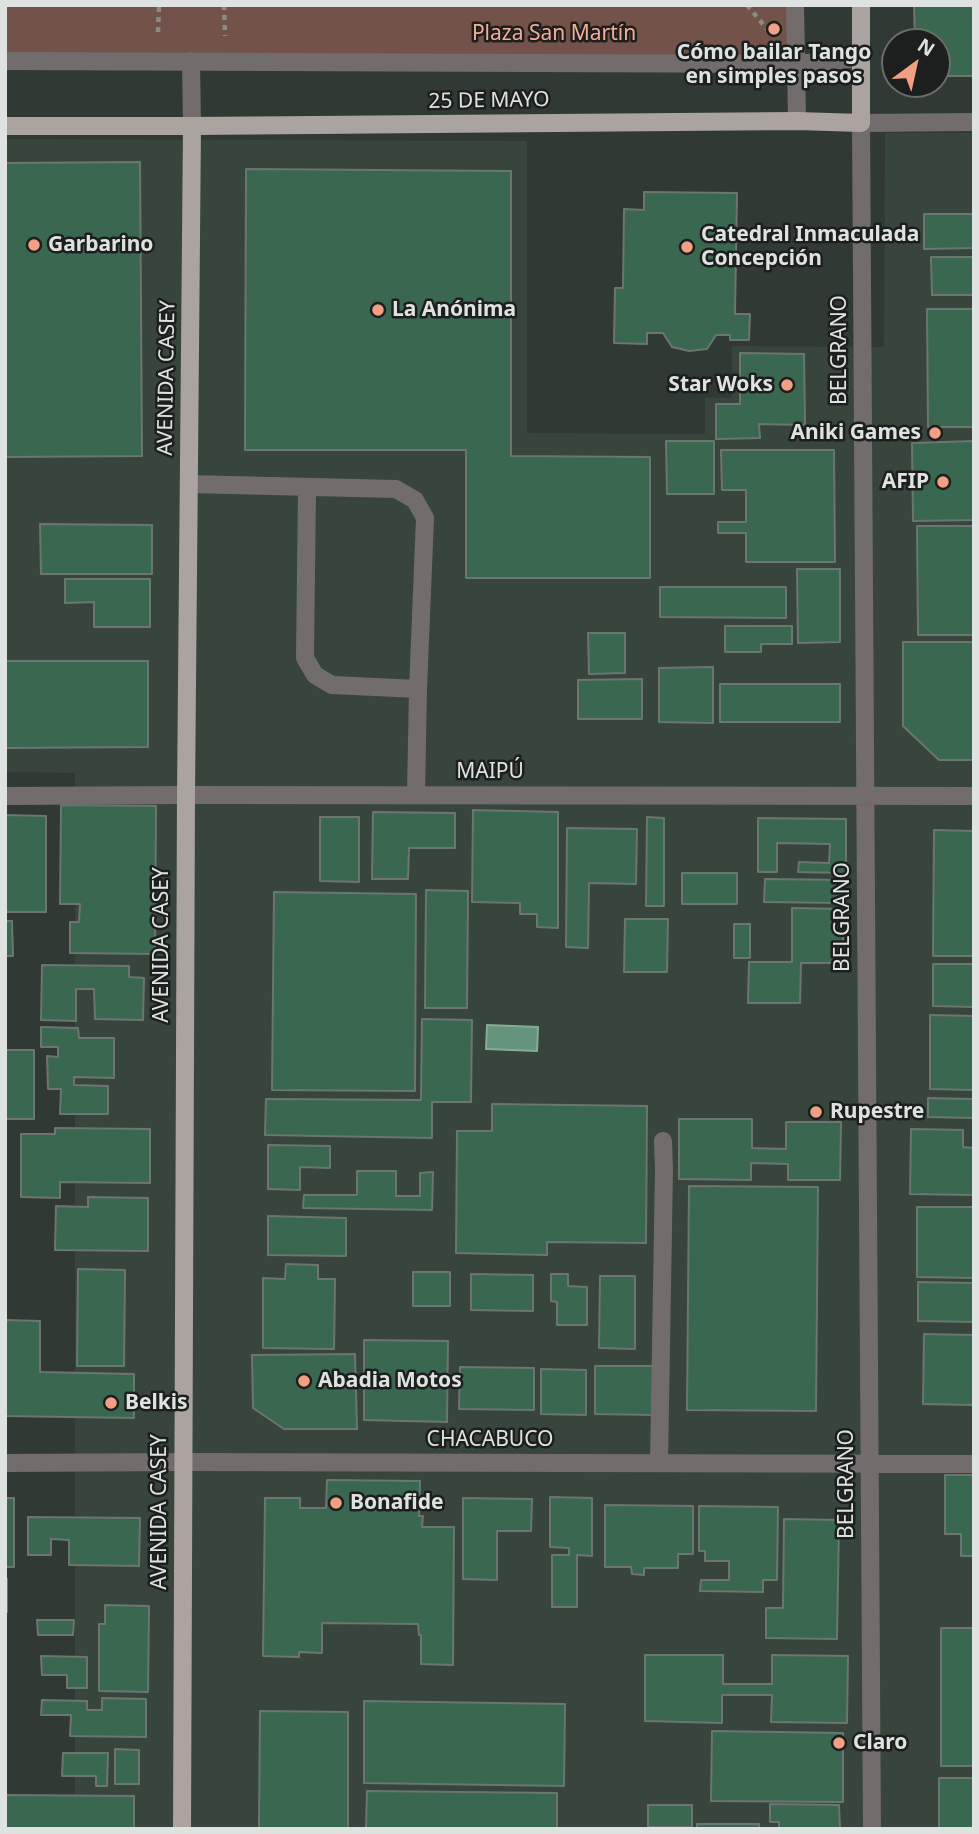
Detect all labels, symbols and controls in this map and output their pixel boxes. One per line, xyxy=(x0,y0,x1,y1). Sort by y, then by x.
park label: Plaza San Martín xyxy=(472,21,636,47)
marker: Cómo bailar Tango en simples pasos xyxy=(766,21,782,37)
north arrow xyxy=(881,28,951,98)
text: N xyxy=(913,32,940,62)
place label: Cómo bailar Tango en simples pasos xyxy=(677,40,871,90)
street label: 25 DE MAYO xyxy=(428,87,550,115)
place label: Catedral Inmaculada Concepción xyxy=(701,222,919,272)
place label: Garbarino xyxy=(48,232,153,258)
marker: Garbarino xyxy=(26,237,42,253)
marker: Catedral Inmaculada Concepción xyxy=(679,239,695,255)
street label: BELGRANO xyxy=(827,295,853,405)
place label: La Anónima xyxy=(392,297,516,323)
street label: AVENIDA CASEY xyxy=(153,300,181,456)
marker: La Anónima xyxy=(370,302,386,318)
place label: Star Woks xyxy=(668,372,773,398)
marker: Star Woks xyxy=(779,377,795,393)
place label: Aniki Games xyxy=(790,420,921,446)
marker: Aniki Games xyxy=(927,425,943,441)
place label: AFIP xyxy=(882,469,929,495)
marker: AFIP xyxy=(935,474,951,490)
street label: MAIPÚ xyxy=(456,759,524,785)
street label: BELGRANO xyxy=(830,862,856,972)
street label: AVENIDA CASEY xyxy=(149,867,175,1023)
place label: Rupestre xyxy=(830,1099,924,1125)
marker: Rupestre xyxy=(808,1104,824,1120)
place label: Abadia Motos xyxy=(318,1368,462,1394)
marker: Abadia Motos xyxy=(296,1373,312,1389)
place label: Belkis xyxy=(125,1390,188,1416)
marker: Belkis xyxy=(103,1395,119,1411)
street label: CHACABUCO xyxy=(427,1427,553,1453)
street label: BELGRANO xyxy=(834,1429,860,1539)
street label: AVENIDA CASEY xyxy=(147,1434,173,1590)
place label: Bonafide xyxy=(350,1490,444,1516)
marker: Bonafide xyxy=(328,1495,344,1511)
place label: Claro xyxy=(853,1730,907,1756)
marker: Claro xyxy=(831,1735,847,1751)

